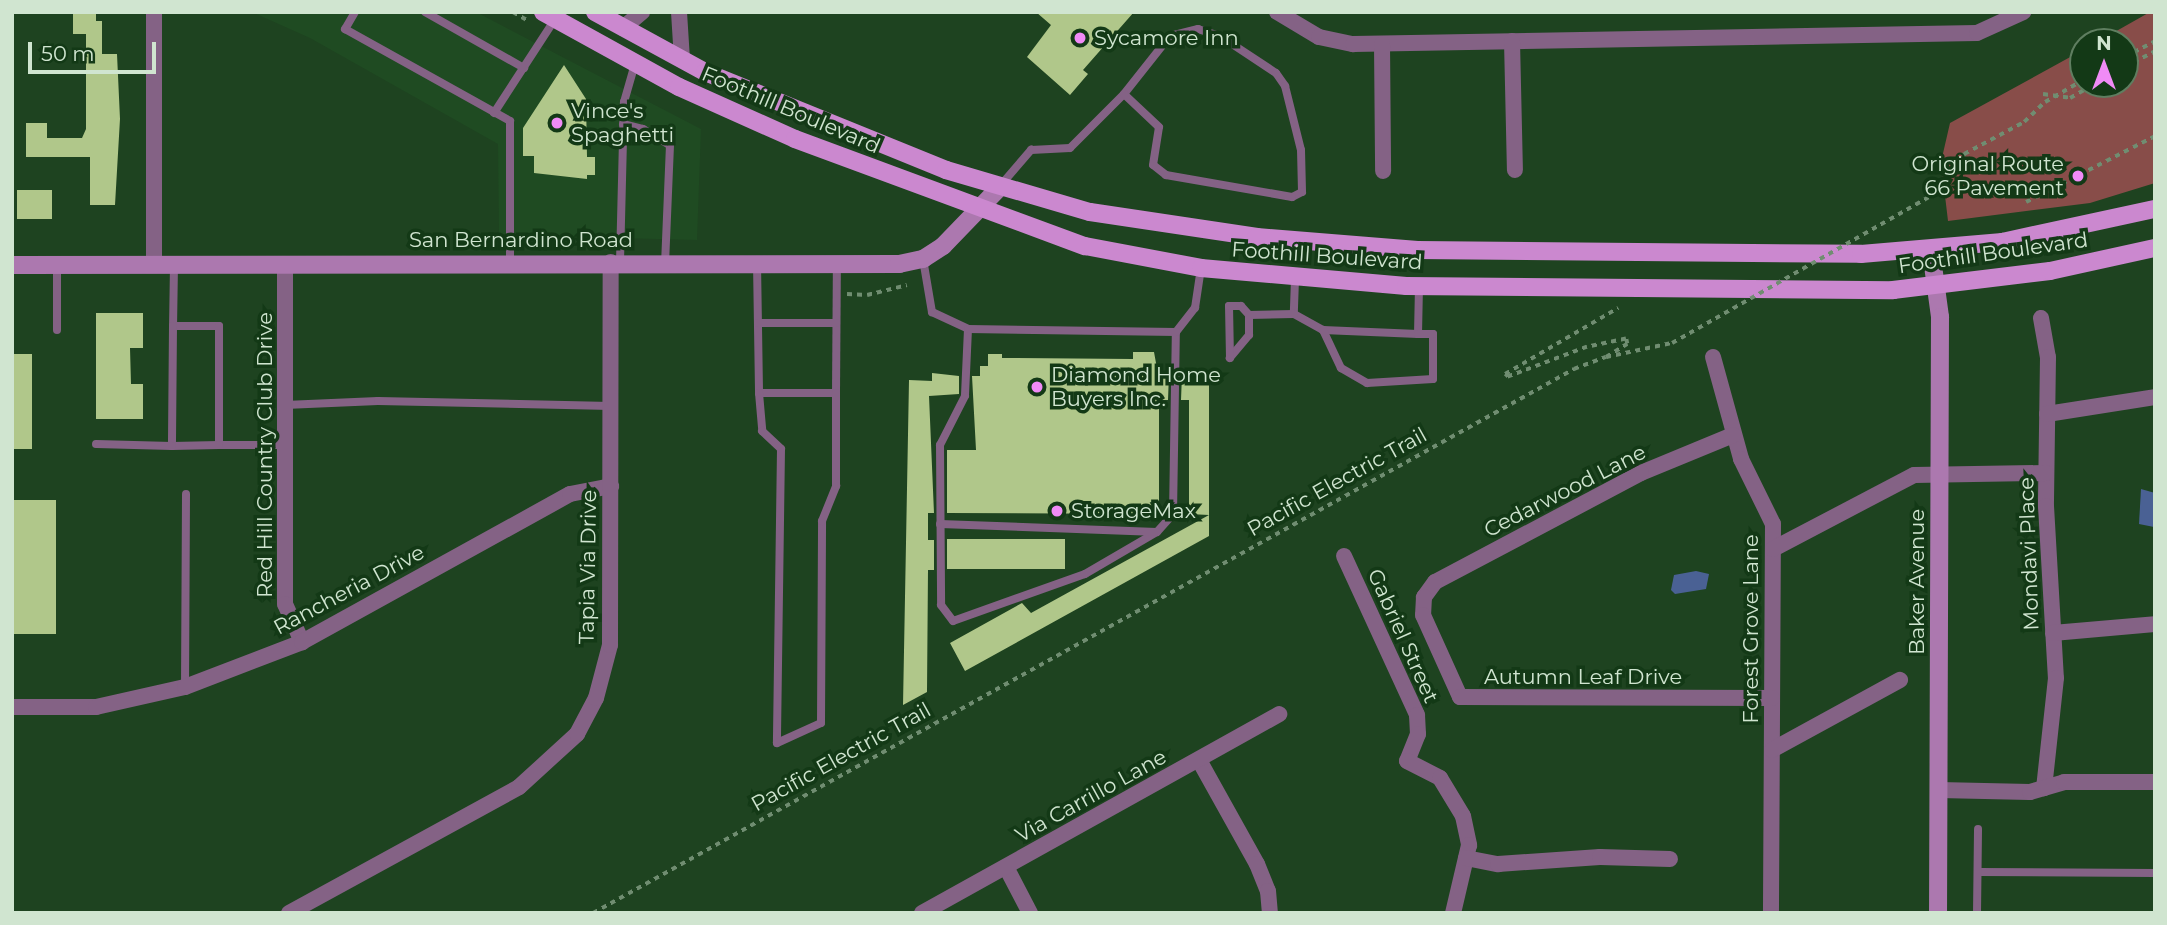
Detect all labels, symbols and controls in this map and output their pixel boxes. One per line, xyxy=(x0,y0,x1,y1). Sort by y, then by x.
place label: Sycamore Inn xyxy=(1094,25,1239,51)
scale bar xyxy=(32,28,159,72)
north arrow xyxy=(2069,28,2139,98)
marker: Sycamore Inn xyxy=(1072,30,1088,46)
text: N xyxy=(2096,32,2112,55)
text: 50 m xyxy=(41,41,95,66)
street label: Foothill Boulevard xyxy=(698,61,884,159)
place label: Vince's Spaghetti xyxy=(571,98,674,148)
marker: Vince's Spaghetti xyxy=(549,115,565,131)
place label: Original Route 66 Pavement xyxy=(1911,151,2064,201)
marker: Original Route 66 Pavement xyxy=(2070,168,2086,184)
street label: San Bernardino Road xyxy=(409,227,633,253)
street label: Foothill Boulevard xyxy=(1896,227,2090,279)
street label: Foothill Boulevard xyxy=(1231,237,1423,275)
street label: Red Hill Country Club Drive xyxy=(252,312,278,598)
place label: Diamond Home Buyers Inc. xyxy=(1051,362,1221,412)
marker: Diamond Home Buyers Inc. xyxy=(1029,379,1045,395)
street label: Pacific Electric Trail xyxy=(1243,422,1431,542)
street label: Cedarwood Lane xyxy=(1480,439,1650,543)
street label: Mondavi Place xyxy=(2014,477,2044,631)
street label: Tapia Via Drive xyxy=(574,490,602,644)
place label: StorageMax xyxy=(1071,498,1196,524)
marker: StorageMax xyxy=(1049,503,1065,519)
street label: Baker Avenue xyxy=(1904,509,1930,655)
street label: Forest Grove Lane xyxy=(1738,534,1764,724)
street label: Rancheria Drive xyxy=(269,540,429,640)
street label: Gabriel Street xyxy=(1362,565,1444,707)
street label: Autumn Leaf Drive xyxy=(1484,664,1682,690)
street label: Pacific Electric Trail xyxy=(747,697,935,817)
street label: Via Carrillo Lane xyxy=(1011,744,1171,848)

